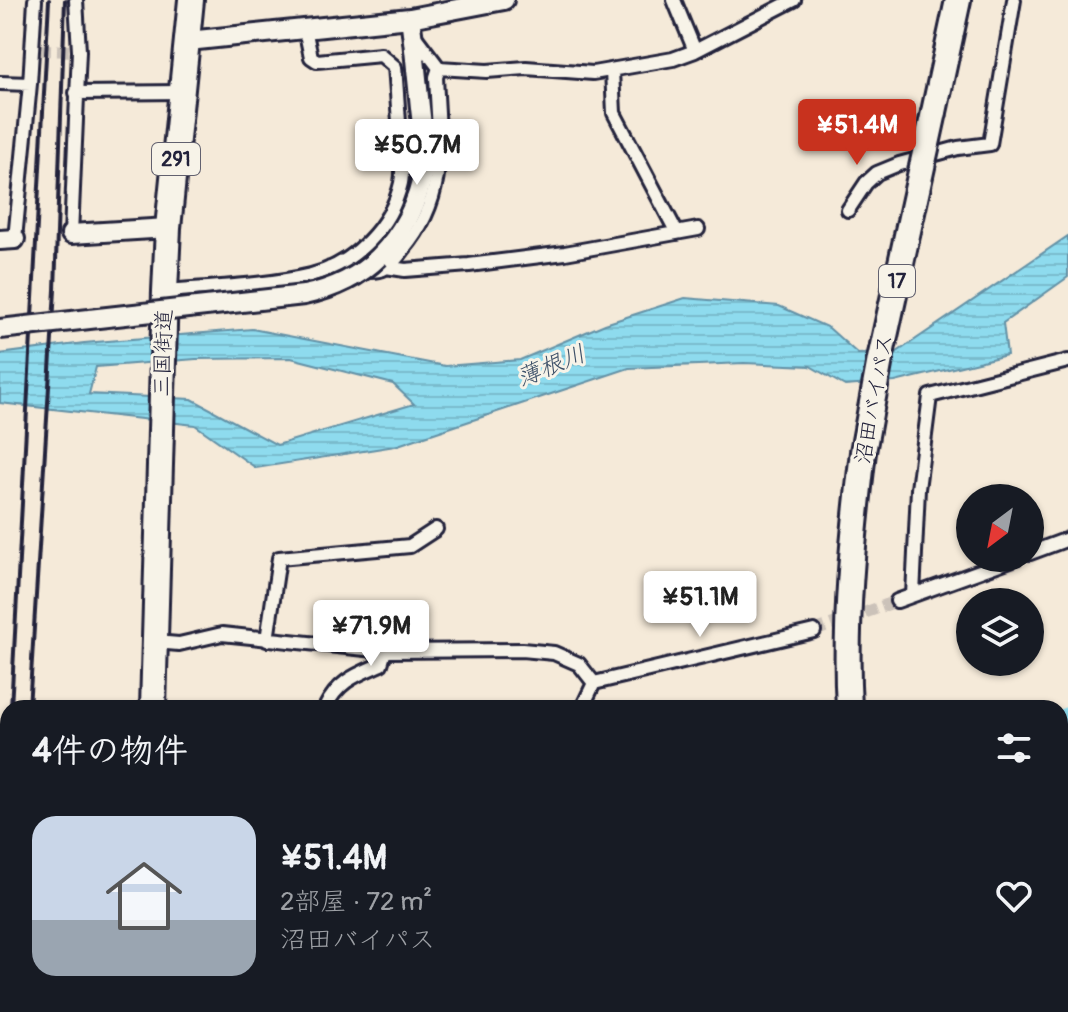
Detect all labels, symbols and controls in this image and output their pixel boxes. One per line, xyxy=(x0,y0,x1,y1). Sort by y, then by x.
pin: ¥51.4M xyxy=(792,99,922,167)
text: ¥51.4M xyxy=(816,109,898,141)
pin: ¥50.7M xyxy=(352,119,482,187)
text: ¥50.7M xyxy=(373,129,461,161)
road number: 291 xyxy=(152,143,200,175)
road number: 17 xyxy=(879,265,915,297)
street label: 三国街道 xyxy=(147,309,179,397)
street label: 沼田バイパス xyxy=(849,332,899,466)
water label: 薄根川 xyxy=(512,339,590,393)
north arrow xyxy=(956,484,1044,572)
map controls xyxy=(956,484,1044,676)
pin: ¥51.1M xyxy=(635,571,765,639)
text: ¥51.1M xyxy=(662,581,738,613)
button: layers xyxy=(956,588,1044,676)
pin: ¥71.9M xyxy=(306,600,436,668)
text: ¥71.9M xyxy=(331,610,411,642)
icon: filters xyxy=(992,726,1036,770)
text: 4件の物件 xyxy=(32,730,188,773)
text: ¥51.4M xyxy=(280,837,387,880)
icon: home xyxy=(96,848,192,944)
icon: heart xyxy=(992,874,1036,918)
text: 2部屋 · 72 m² xyxy=(280,886,432,918)
text: 沼田バイパス xyxy=(280,924,435,956)

